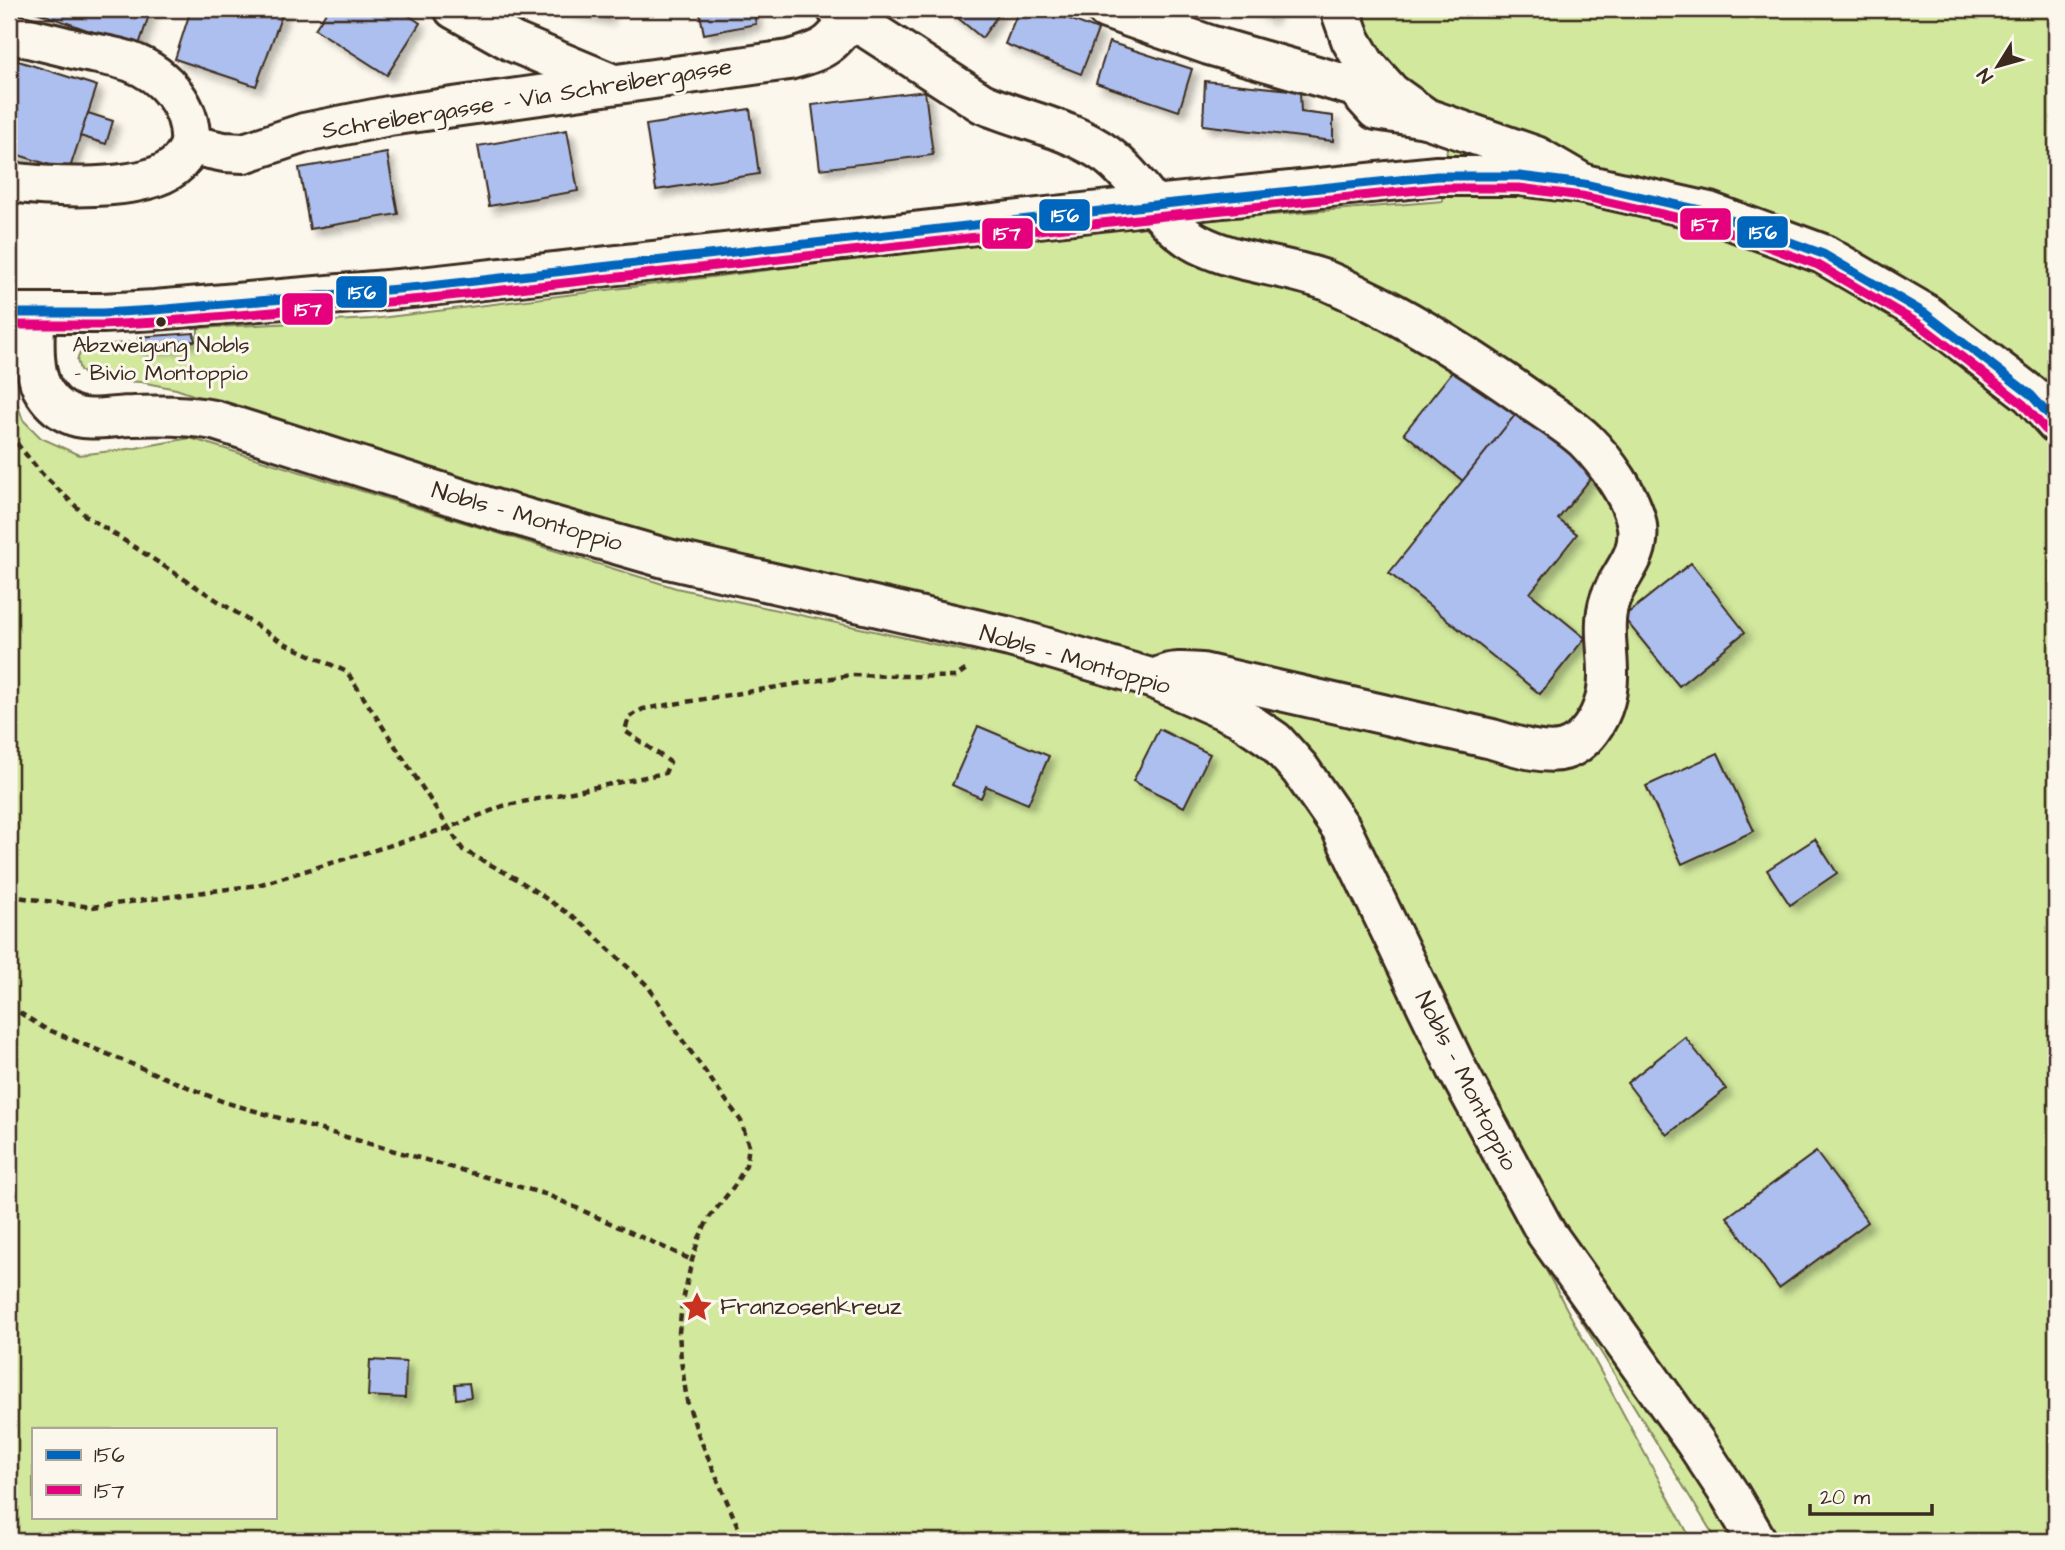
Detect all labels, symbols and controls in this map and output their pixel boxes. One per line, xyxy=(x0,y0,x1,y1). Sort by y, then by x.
north arrow xyxy=(1964,32,2034,102)
street label: Schreibergasse - Via Schreibergasse xyxy=(320,50,735,149)
text: N xyxy=(1971,62,2000,88)
line badge: 156 xyxy=(1038,198,1091,232)
text: 156 xyxy=(1051,203,1079,230)
line badge: 157 xyxy=(1679,207,1732,241)
text: 157 xyxy=(1691,212,1719,239)
line badge: 156 xyxy=(1736,215,1789,249)
line badge: 157 xyxy=(981,217,1034,250)
text: 156 xyxy=(1749,220,1777,247)
text: 157 xyxy=(993,221,1021,248)
line badge: 156 xyxy=(335,275,388,309)
text: 156 xyxy=(348,280,376,307)
line badge: 157 xyxy=(281,292,334,326)
text: 157 xyxy=(294,297,322,324)
marker: Abzweigung Nobls - Bivio Montoppio xyxy=(154,315,168,329)
place label: Abzweigung Nobls - Bivio Montoppio xyxy=(72,330,250,389)
street label: Nobls - Montoppio xyxy=(428,474,627,561)
street label: Nobls - Montoppio xyxy=(976,617,1175,704)
street label: Nobls - Montoppio xyxy=(1406,986,1526,1177)
place icon: Franzosenkreuz xyxy=(680,1290,714,1324)
place label: Franzosenkreuz xyxy=(720,1290,902,1324)
legend xyxy=(32,1428,276,1518)
text: 156 xyxy=(94,1441,125,1470)
scale bar xyxy=(1810,1473,1932,1517)
text: 157 xyxy=(94,1477,125,1506)
text: 20 m xyxy=(1820,1483,1871,1512)

